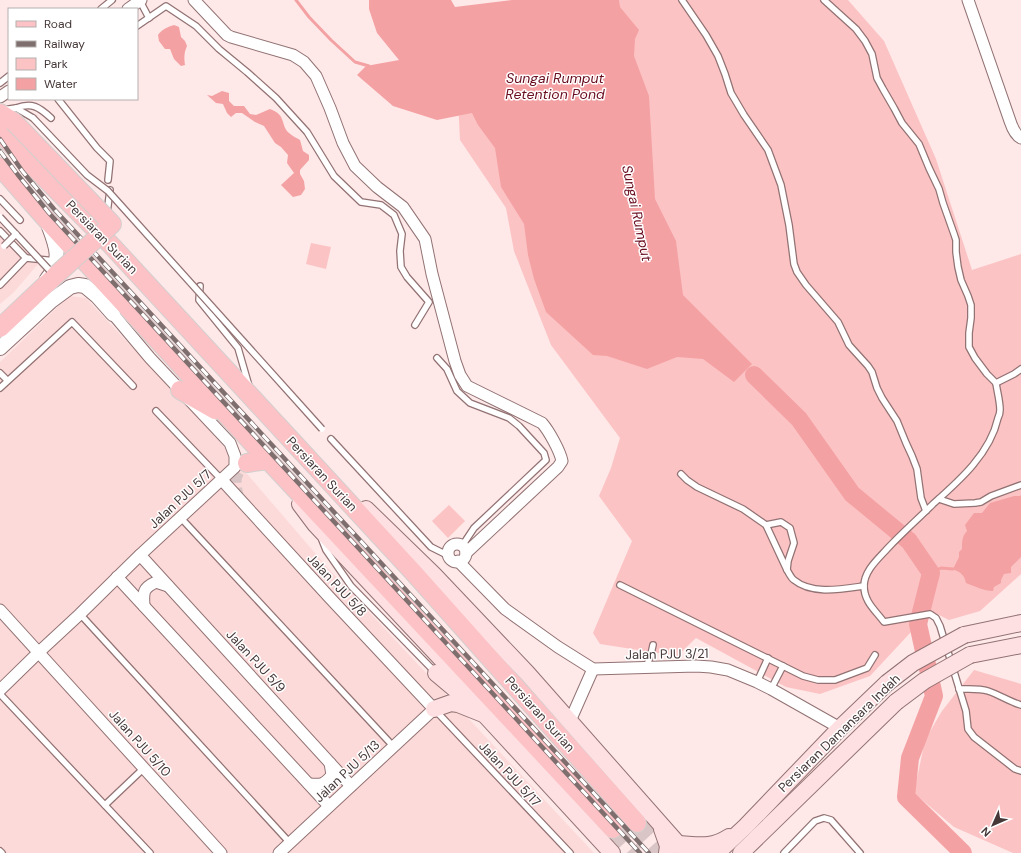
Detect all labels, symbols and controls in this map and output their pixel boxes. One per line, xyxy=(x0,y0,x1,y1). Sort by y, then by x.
legend xyxy=(8,8,138,100)
text: Road xyxy=(44,16,72,32)
text: Railway xyxy=(44,36,85,52)
text: Park xyxy=(44,56,68,72)
water label: Sungai Rumput Retention Pond xyxy=(505,69,605,103)
text: Water xyxy=(44,76,78,92)
water label: Sungai Rumput xyxy=(618,163,656,263)
street label: Persiaran Surian xyxy=(62,196,142,278)
street label: Persiaran Surian xyxy=(283,433,361,515)
street label: Jalan PJU 5/7 xyxy=(145,466,215,532)
street label: Jalan PJU 5/8 xyxy=(304,550,370,620)
street label: Jalan PJU 5/9 xyxy=(223,626,289,696)
street label: Jalan PJU 3/21 xyxy=(625,645,709,663)
street label: Persiaran Damansara Indah xyxy=(774,670,904,796)
street label: Persiaran Surian xyxy=(501,673,579,755)
street label: Jalan PJU 5/10 xyxy=(105,706,175,780)
street label: Jalan PJU 5/13 xyxy=(311,736,383,806)
street label: Jalan PJU 5/17 xyxy=(475,738,545,810)
north arrow xyxy=(973,805,1013,845)
text: N xyxy=(978,824,994,840)

